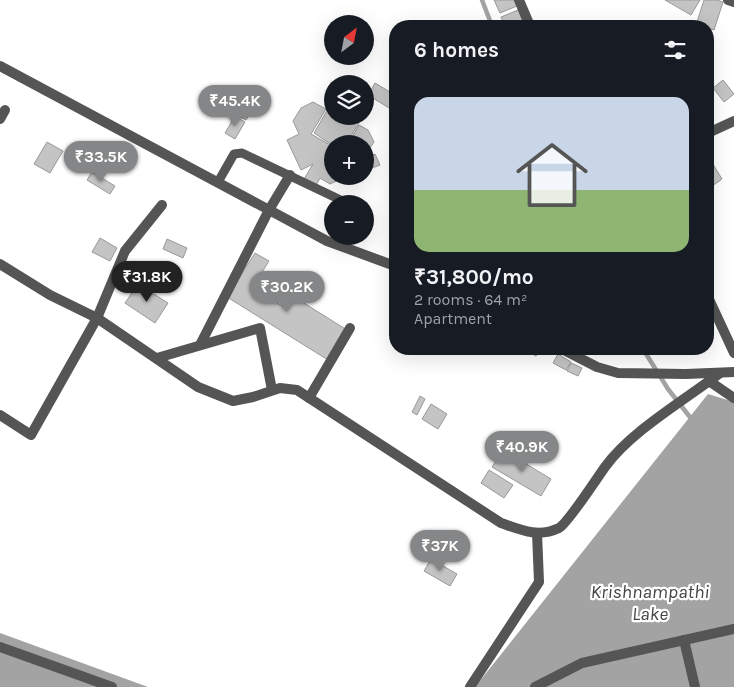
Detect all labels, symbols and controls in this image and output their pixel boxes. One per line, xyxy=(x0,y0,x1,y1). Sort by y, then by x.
north arrow xyxy=(324,15,374,65)
map controls xyxy=(324,15,374,245)
icon: filters xyxy=(661,36,689,64)
text: 6 homes xyxy=(414,38,499,62)
button: layers xyxy=(324,75,374,125)
pin: ₹45.4K xyxy=(194,84,276,127)
text: ₹45.4K xyxy=(209,91,261,110)
icon: home xyxy=(507,130,597,220)
button: + xyxy=(324,135,374,185)
pin: ₹33.5K xyxy=(60,140,142,183)
text: ₹33.5K xyxy=(75,147,127,166)
button: − xyxy=(324,195,374,245)
pin: ₹31.8K xyxy=(106,260,188,303)
text: ₹31,800/mo xyxy=(414,265,534,289)
text: ₹31.8K xyxy=(122,267,172,286)
pin: ₹30.2K xyxy=(246,270,328,313)
text: ₹30.2K xyxy=(261,277,313,296)
text: 2 rooms · 64 m² xyxy=(414,290,527,309)
text: Apartment xyxy=(414,309,492,328)
pin: ₹40.9K xyxy=(481,430,563,473)
text: ₹40.9K xyxy=(496,437,548,456)
pin: ₹37K xyxy=(410,530,470,572)
text: ₹37K xyxy=(421,536,459,555)
water label: Krishnampathi Lake xyxy=(591,581,709,625)

